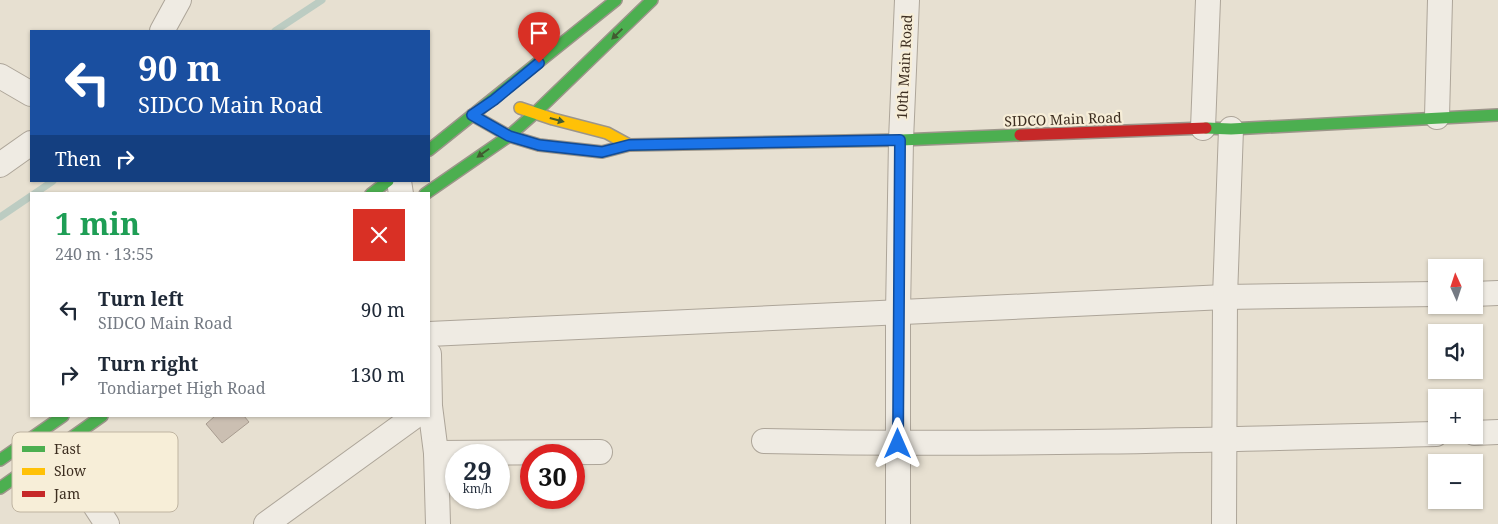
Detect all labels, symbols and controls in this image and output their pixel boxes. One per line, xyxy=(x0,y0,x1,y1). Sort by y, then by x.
pin xyxy=(518,12,560,63)
street label: 10th Main Road xyxy=(892,14,916,120)
icon: arrive xyxy=(525,19,553,47)
one-way arrow xyxy=(612,28,624,40)
text: 90 m xyxy=(138,44,221,91)
icon: left xyxy=(55,50,120,115)
text: SIDCO Main Road xyxy=(138,89,323,119)
street label: SIDCO Main Road xyxy=(1004,107,1122,131)
one-way arrow xyxy=(549,116,564,124)
icon: right xyxy=(111,145,139,173)
text: Then xyxy=(55,146,101,172)
one-way arrow xyxy=(476,148,490,158)
text: 1 min xyxy=(55,203,140,244)
button: close xyxy=(353,209,405,261)
text: 240 m · 13:55 xyxy=(55,243,154,265)
north arrow xyxy=(1428,259,1482,314)
map controls xyxy=(1428,259,1483,509)
text: Turn left xyxy=(98,286,184,312)
icon: left xyxy=(55,296,83,324)
text: 90 m xyxy=(361,297,405,323)
text: SIDCO Main Road xyxy=(98,312,232,334)
button: sound xyxy=(1428,324,1483,379)
text: Turn right xyxy=(98,351,198,377)
icon: right xyxy=(55,361,83,389)
text: 130 m xyxy=(350,362,405,388)
text: Tondiarpet High Road xyxy=(98,377,266,399)
button: + xyxy=(1428,389,1483,444)
position arrow xyxy=(871,417,923,469)
legend xyxy=(12,432,178,512)
text: Fast xyxy=(54,439,81,458)
speed limit sign: 30 xyxy=(520,444,585,509)
text: 29 xyxy=(463,453,492,487)
button: − xyxy=(1428,454,1483,509)
text: Slow xyxy=(54,461,87,480)
text: km/h xyxy=(463,480,492,497)
text: Jam xyxy=(53,484,80,503)

